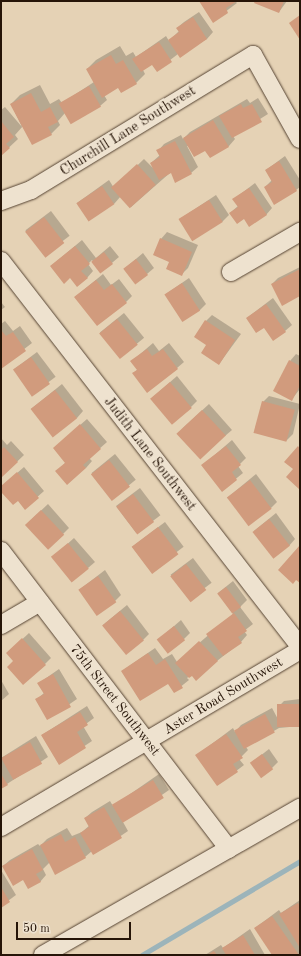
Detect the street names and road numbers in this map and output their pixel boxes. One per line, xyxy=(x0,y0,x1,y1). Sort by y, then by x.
street label: Churchill Lane Southwest xyxy=(57,82,199,180)
street label: Judith Lane Southwest xyxy=(100,394,200,514)
street label: 75th Street Southwest xyxy=(66,641,164,759)
street label: Aster Road Southwest xyxy=(160,654,286,738)

